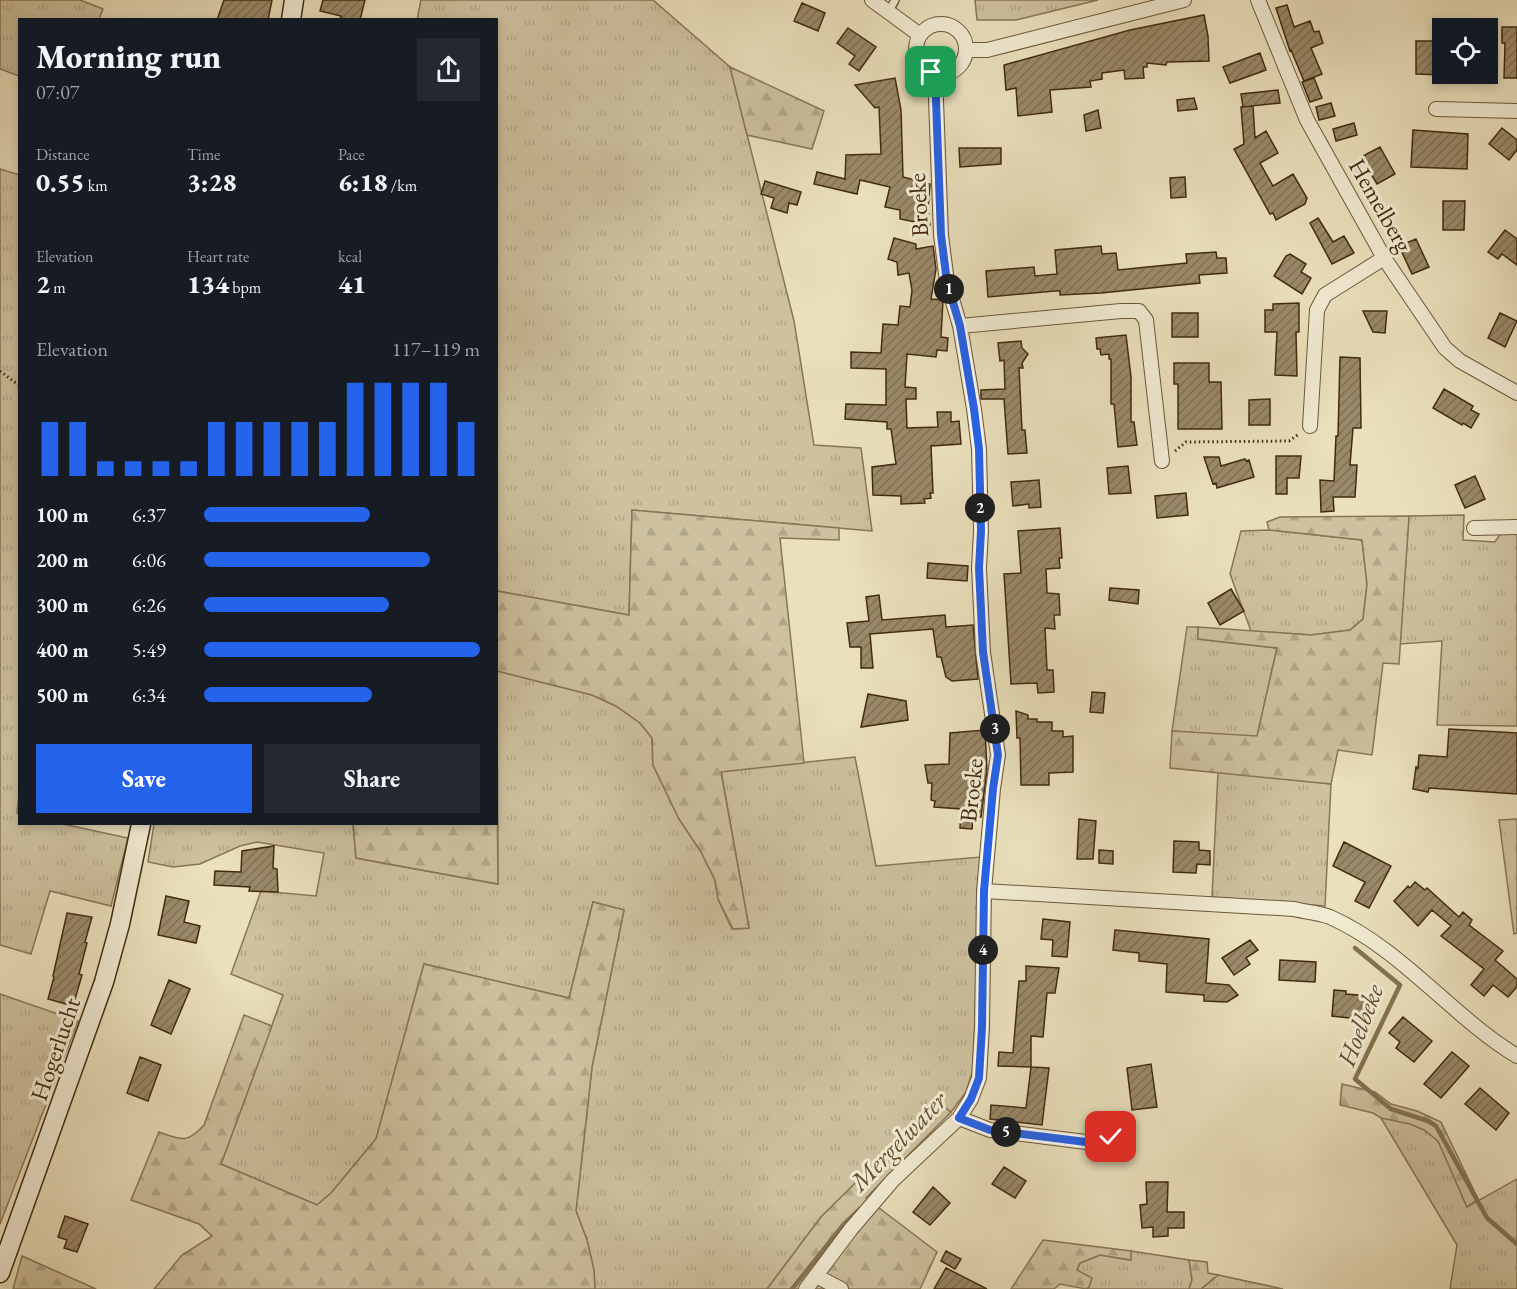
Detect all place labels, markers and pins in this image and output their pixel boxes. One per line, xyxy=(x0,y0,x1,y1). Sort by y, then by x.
pin xyxy=(905,46,956,97)
pin: 1 xyxy=(934,274,964,304)
pin: 2 xyxy=(965,493,995,523)
pin: 3 xyxy=(980,714,1010,744)
pin: 4 xyxy=(968,935,998,965)
pin xyxy=(1085,1111,1136,1162)
pin: 5 xyxy=(991,1117,1021,1147)

